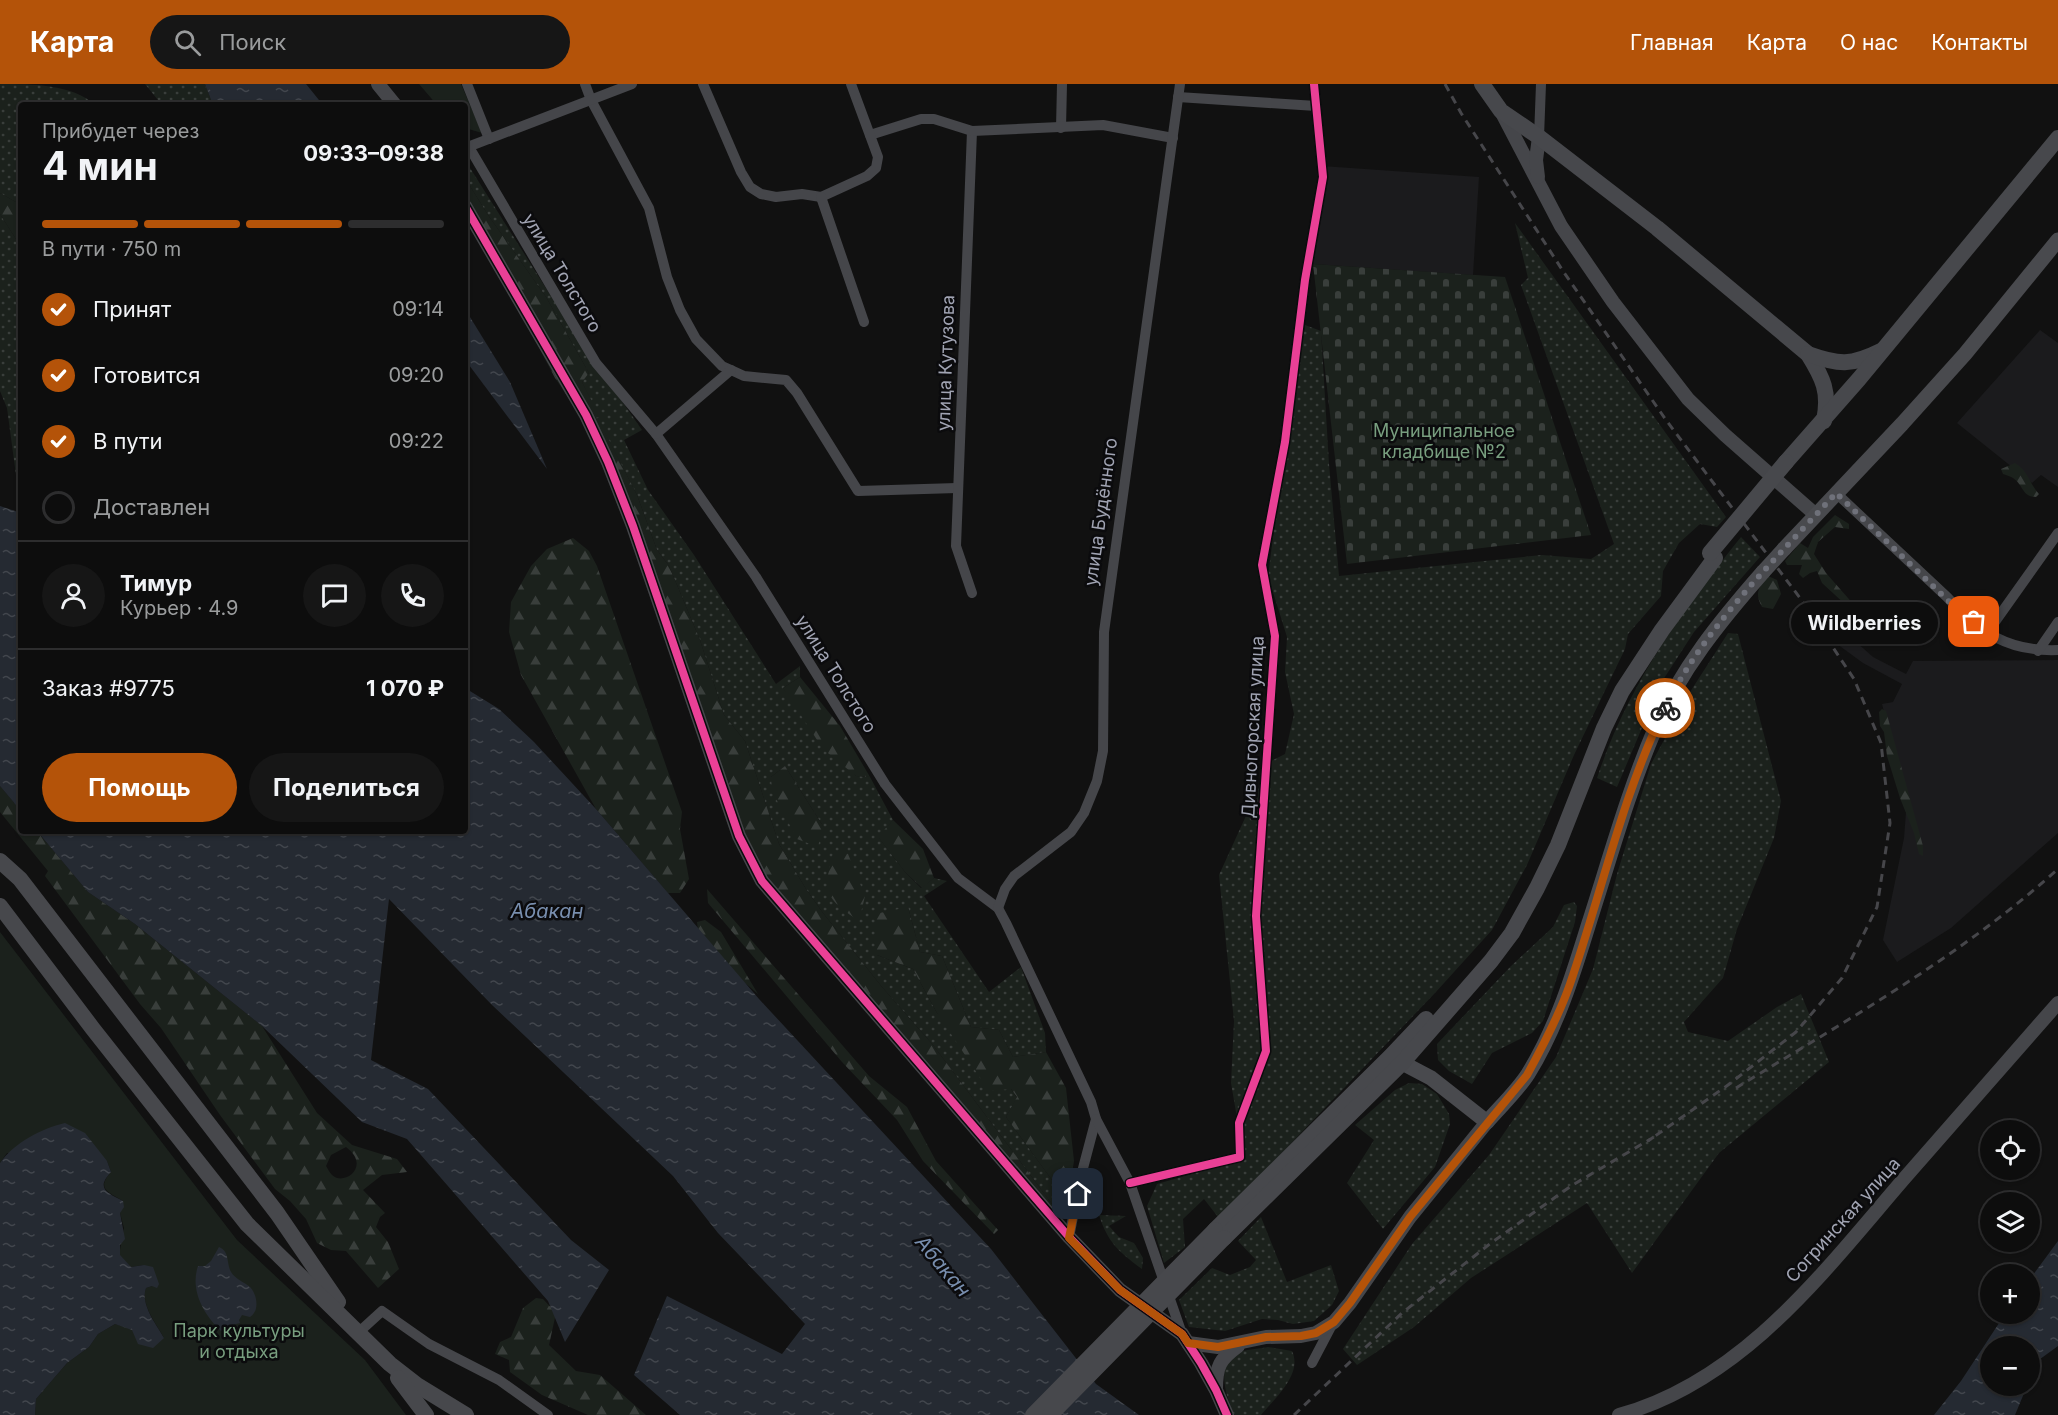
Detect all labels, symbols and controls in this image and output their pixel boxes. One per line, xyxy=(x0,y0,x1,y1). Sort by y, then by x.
search box xyxy=(150,15,570,69)
text: Карта xyxy=(30,25,114,59)
icon: search xyxy=(171,26,204,59)
text: Поиск xyxy=(219,29,286,55)
text: Главная xyxy=(1630,30,1714,55)
text: Карта xyxy=(1747,30,1807,55)
text: О нас xyxy=(1840,30,1898,55)
text: Контакты xyxy=(1931,30,2028,55)
text: Прибудет через xyxy=(42,119,199,143)
text: 09:33–09:38 xyxy=(303,140,444,166)
text: 4 мин xyxy=(42,142,158,189)
street label: улица Толстого xyxy=(519,209,606,336)
text: В пути · 750 m xyxy=(42,237,181,261)
icon: check xyxy=(42,293,75,326)
street label: улица Кутузова xyxy=(933,294,958,431)
text: Принят xyxy=(93,296,171,322)
text: 09:14 xyxy=(392,297,444,321)
icon: check xyxy=(42,359,75,392)
text: Готовится xyxy=(93,362,200,388)
text: 09:20 xyxy=(388,363,444,387)
park label: Муниципальное кладбище №2 xyxy=(1373,420,1515,462)
icon: check xyxy=(42,425,75,458)
text: В пути xyxy=(93,428,162,454)
text: 09:22 xyxy=(389,429,444,453)
street label: улица Будённого xyxy=(1080,437,1121,587)
text: Доставлен xyxy=(93,494,210,520)
button: person xyxy=(42,564,105,627)
button: chat xyxy=(303,564,366,627)
button: phone xyxy=(381,564,444,627)
text: Тимур xyxy=(120,570,192,596)
text: Курьер · 4.9 xyxy=(120,596,239,620)
pin xyxy=(1948,596,1999,647)
callout: Wildberries xyxy=(1791,601,1938,643)
icon: bag xyxy=(1957,605,1990,638)
street label: улица Толстого xyxy=(792,611,881,737)
text: Wildberries xyxy=(1808,611,1921,635)
street label: Дивногорская улица xyxy=(1237,635,1268,819)
text: Заказ #9775 xyxy=(42,675,175,701)
text: 1 070 ₽ xyxy=(366,675,444,701)
courier xyxy=(1635,678,1695,738)
icon: bike xyxy=(1649,692,1682,725)
button: Помощь xyxy=(42,753,237,822)
button: Поделиться xyxy=(249,753,444,822)
water label: Абакан xyxy=(510,899,584,923)
map controls xyxy=(1980,1120,2040,1396)
button: locate xyxy=(1980,1120,2040,1180)
street label: Согринская улица xyxy=(1781,1153,1904,1286)
pin xyxy=(1052,1168,1103,1219)
icon: home xyxy=(1061,1177,1094,1210)
button: layers xyxy=(1980,1192,2040,1252)
water label: Абакан xyxy=(910,1230,976,1302)
button: + xyxy=(1980,1264,2040,1324)
park label: Парк культуры и отдыха xyxy=(173,1320,305,1362)
button: − xyxy=(1980,1336,2040,1396)

